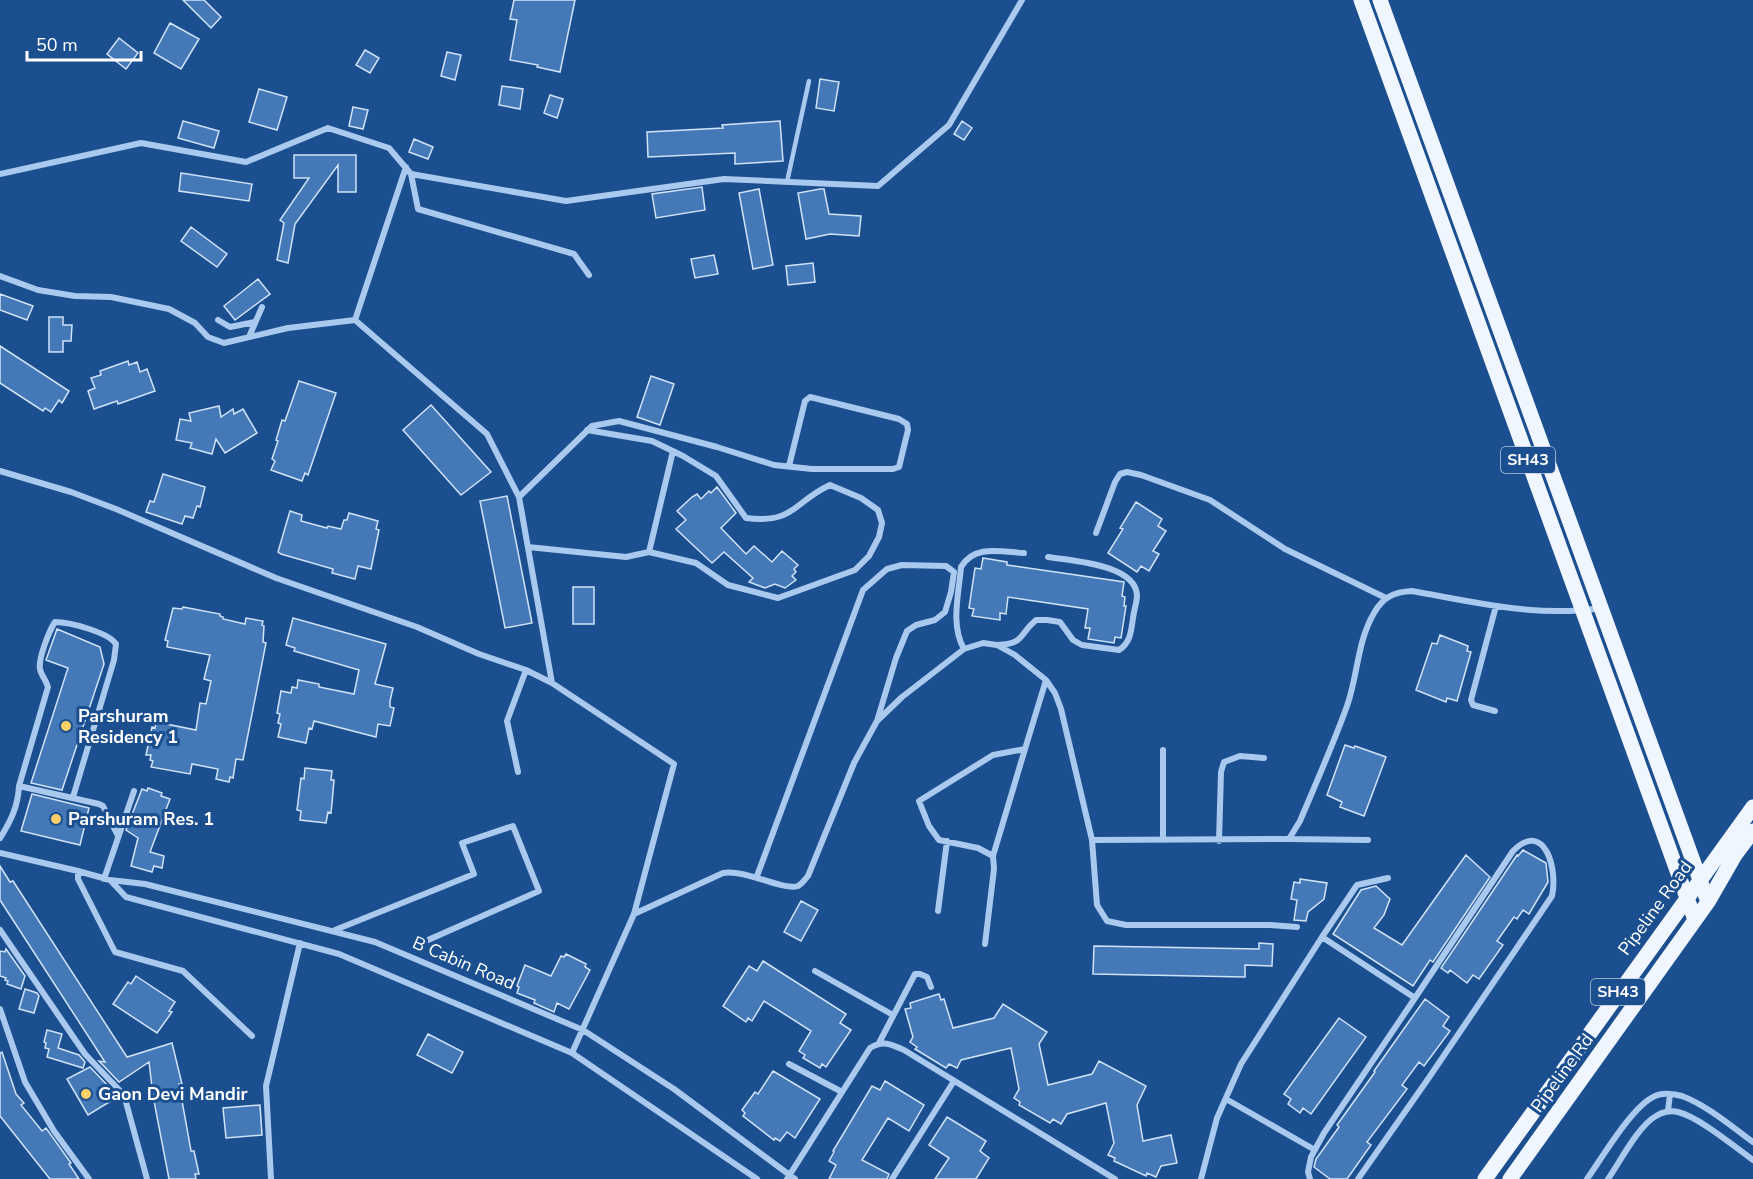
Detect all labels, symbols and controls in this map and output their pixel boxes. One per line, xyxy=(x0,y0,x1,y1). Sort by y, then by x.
scale bar xyxy=(27,24,141,62)
text: 50 m xyxy=(36,33,78,57)
road number: SH43 xyxy=(1501,447,1555,473)
place label: Parshuram Residency 1 xyxy=(78,704,178,749)
marker: Parshuram Residency 1 xyxy=(59,719,73,733)
place label: Parshuram Res. 1 xyxy=(68,807,214,831)
marker: Parshuram Res. 1 xyxy=(49,812,63,826)
street label: Pipeline Road xyxy=(1613,856,1697,960)
street label: B Cabin Road xyxy=(409,931,519,995)
road number: SH43 xyxy=(1591,979,1645,1005)
street label: Pipeline Rd xyxy=(1525,1029,1599,1117)
place label: Gaon Devi Mandir xyxy=(98,1082,248,1106)
marker: Gaon Devi Mandir xyxy=(79,1087,93,1101)

